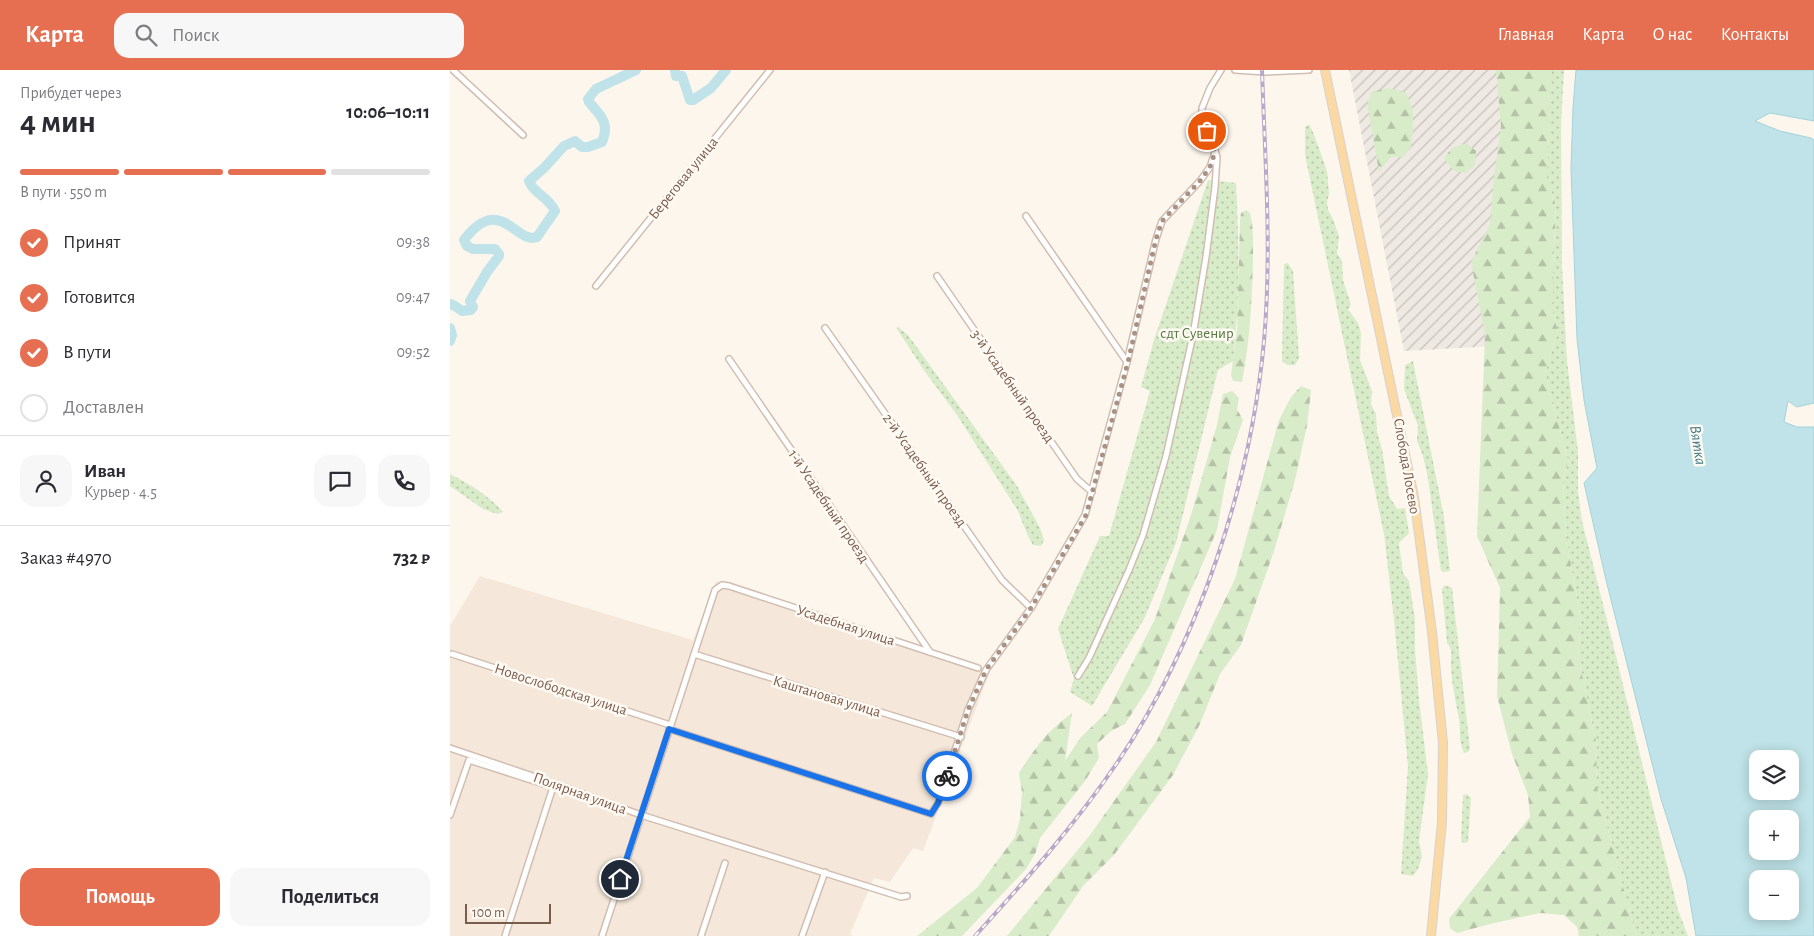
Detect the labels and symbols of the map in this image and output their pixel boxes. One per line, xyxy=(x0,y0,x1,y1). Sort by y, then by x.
pin xyxy=(1186,110,1228,152)
street label: Береговая улица xyxy=(646,134,721,222)
park label: сдт Сувенир xyxy=(1160,326,1234,341)
street label: 3-й Усадебный проезд xyxy=(968,327,1057,446)
street label: 2-й Усадебный проезд xyxy=(880,411,969,530)
street label: Слобода Лосево xyxy=(1391,417,1422,515)
water label: Вятка xyxy=(1687,424,1709,466)
street label: 1-й Усадебный проезд xyxy=(785,447,872,566)
street label: Усадебная улица xyxy=(795,603,897,648)
street label: Новослободская улица xyxy=(493,661,629,718)
street label: Каштановая улица xyxy=(771,673,883,720)
courier xyxy=(922,751,972,801)
street label: Полярная улица xyxy=(531,770,629,817)
pin xyxy=(599,858,641,900)
scale bar xyxy=(465,901,551,924)

